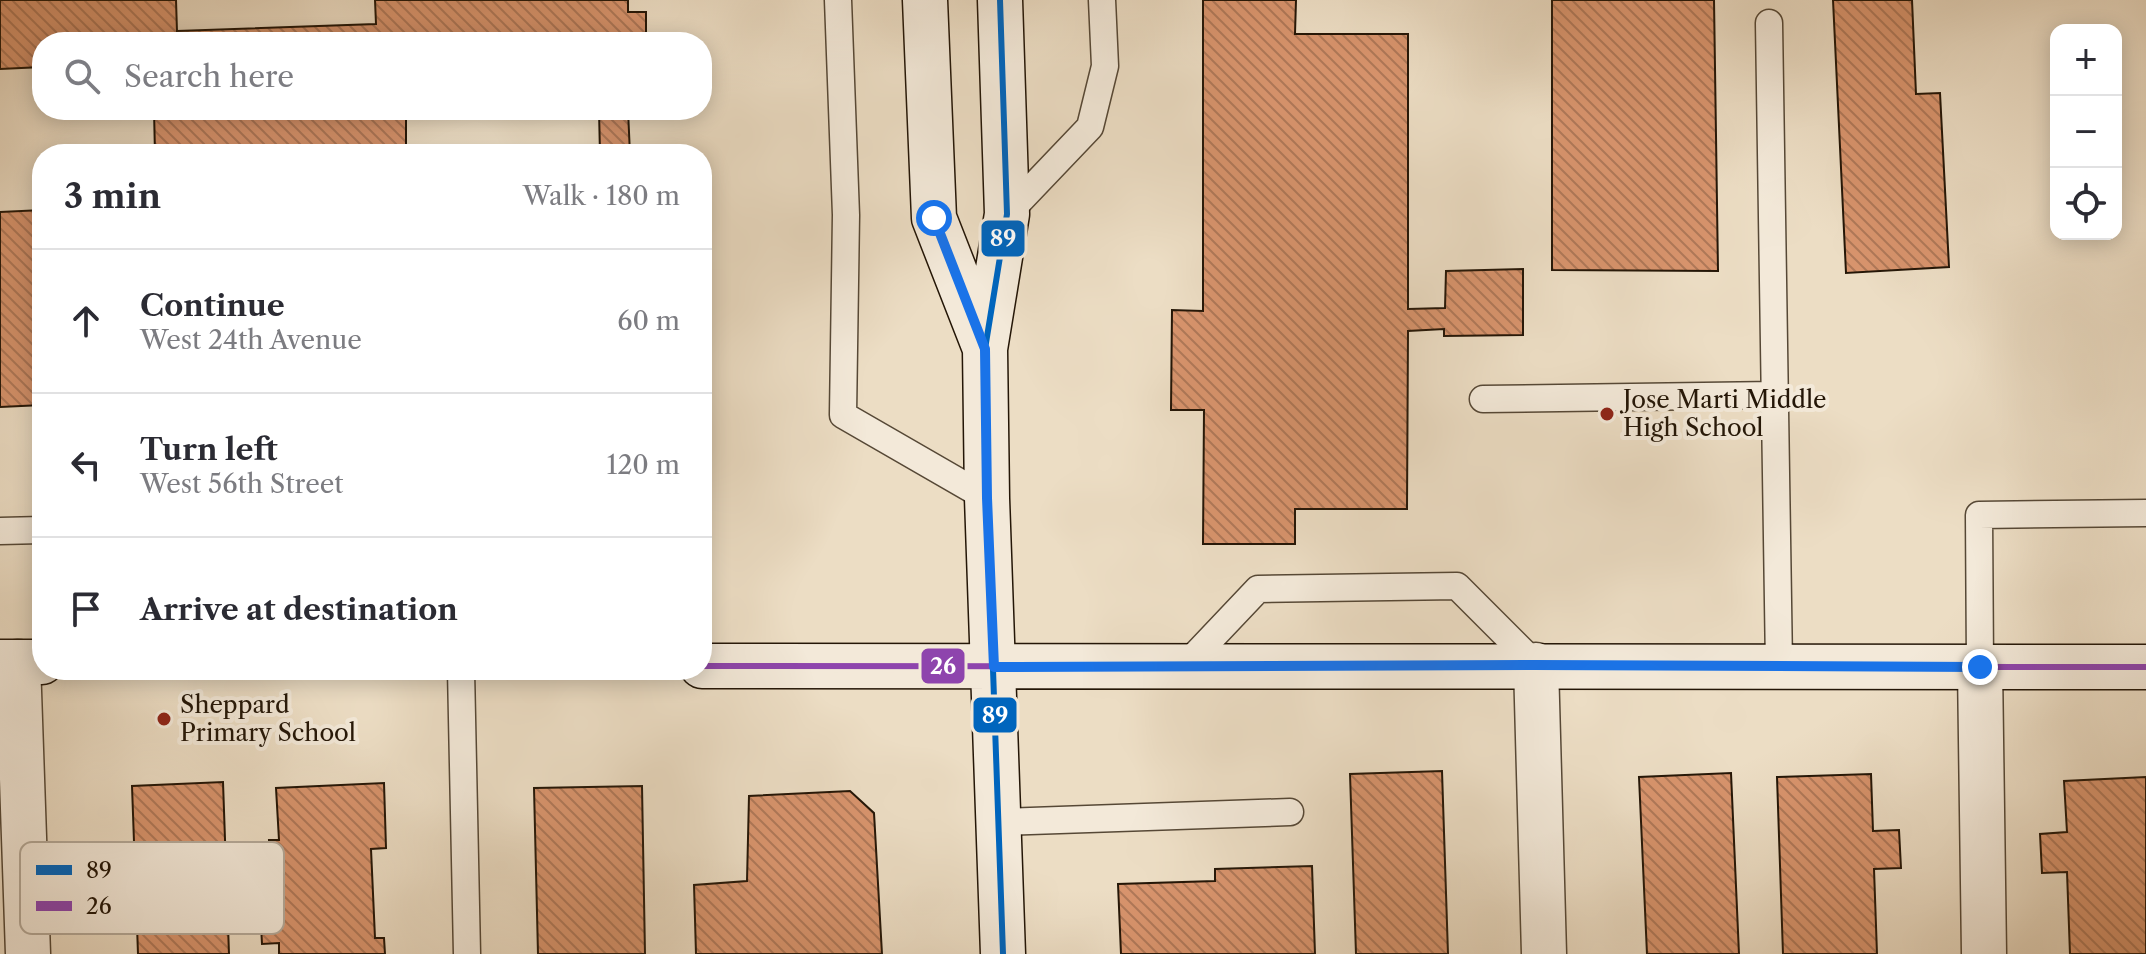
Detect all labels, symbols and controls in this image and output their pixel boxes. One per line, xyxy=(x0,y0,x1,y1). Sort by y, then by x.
map controls xyxy=(2050,24,2122,240)
button: + xyxy=(2050,24,2122,96)
search box xyxy=(32,32,712,120)
icon: search xyxy=(60,54,104,98)
text: Search here xyxy=(124,58,294,95)
button: − xyxy=(2050,96,2122,168)
button: locate xyxy=(2050,168,2122,240)
text: 3 min xyxy=(64,175,161,217)
text: Walk · 180 m xyxy=(523,180,680,212)
route start xyxy=(916,200,952,236)
line badge: 89 xyxy=(980,219,1026,258)
text: 89 xyxy=(990,225,1016,252)
text: Continue xyxy=(140,287,285,324)
icon: ahead xyxy=(64,299,108,343)
text: 60 m xyxy=(617,305,680,337)
text: West 24th Avenue xyxy=(140,324,362,356)
place label: Jose Marti Middle High School xyxy=(1619,385,1827,442)
marker: Jose Marti Middle High School xyxy=(1598,405,1616,423)
text: Turn left xyxy=(140,431,277,468)
icon: left xyxy=(64,443,108,487)
text: 120 m xyxy=(606,449,680,481)
text: West 56th Street xyxy=(140,468,344,500)
icon: arrive xyxy=(64,587,108,631)
text: Arrive at destination xyxy=(140,591,458,628)
line badge: 26 xyxy=(920,647,966,685)
route end xyxy=(1962,649,1998,685)
text: 26 xyxy=(930,653,956,680)
place label: Sheppard Primary School xyxy=(180,690,356,747)
line badge: 89 xyxy=(972,696,1018,734)
text: 89 xyxy=(982,702,1008,729)
marker: Sheppard Primary School xyxy=(155,710,173,728)
legend xyxy=(20,842,284,934)
text: 89 xyxy=(86,857,112,884)
text: 26 xyxy=(86,893,112,920)

